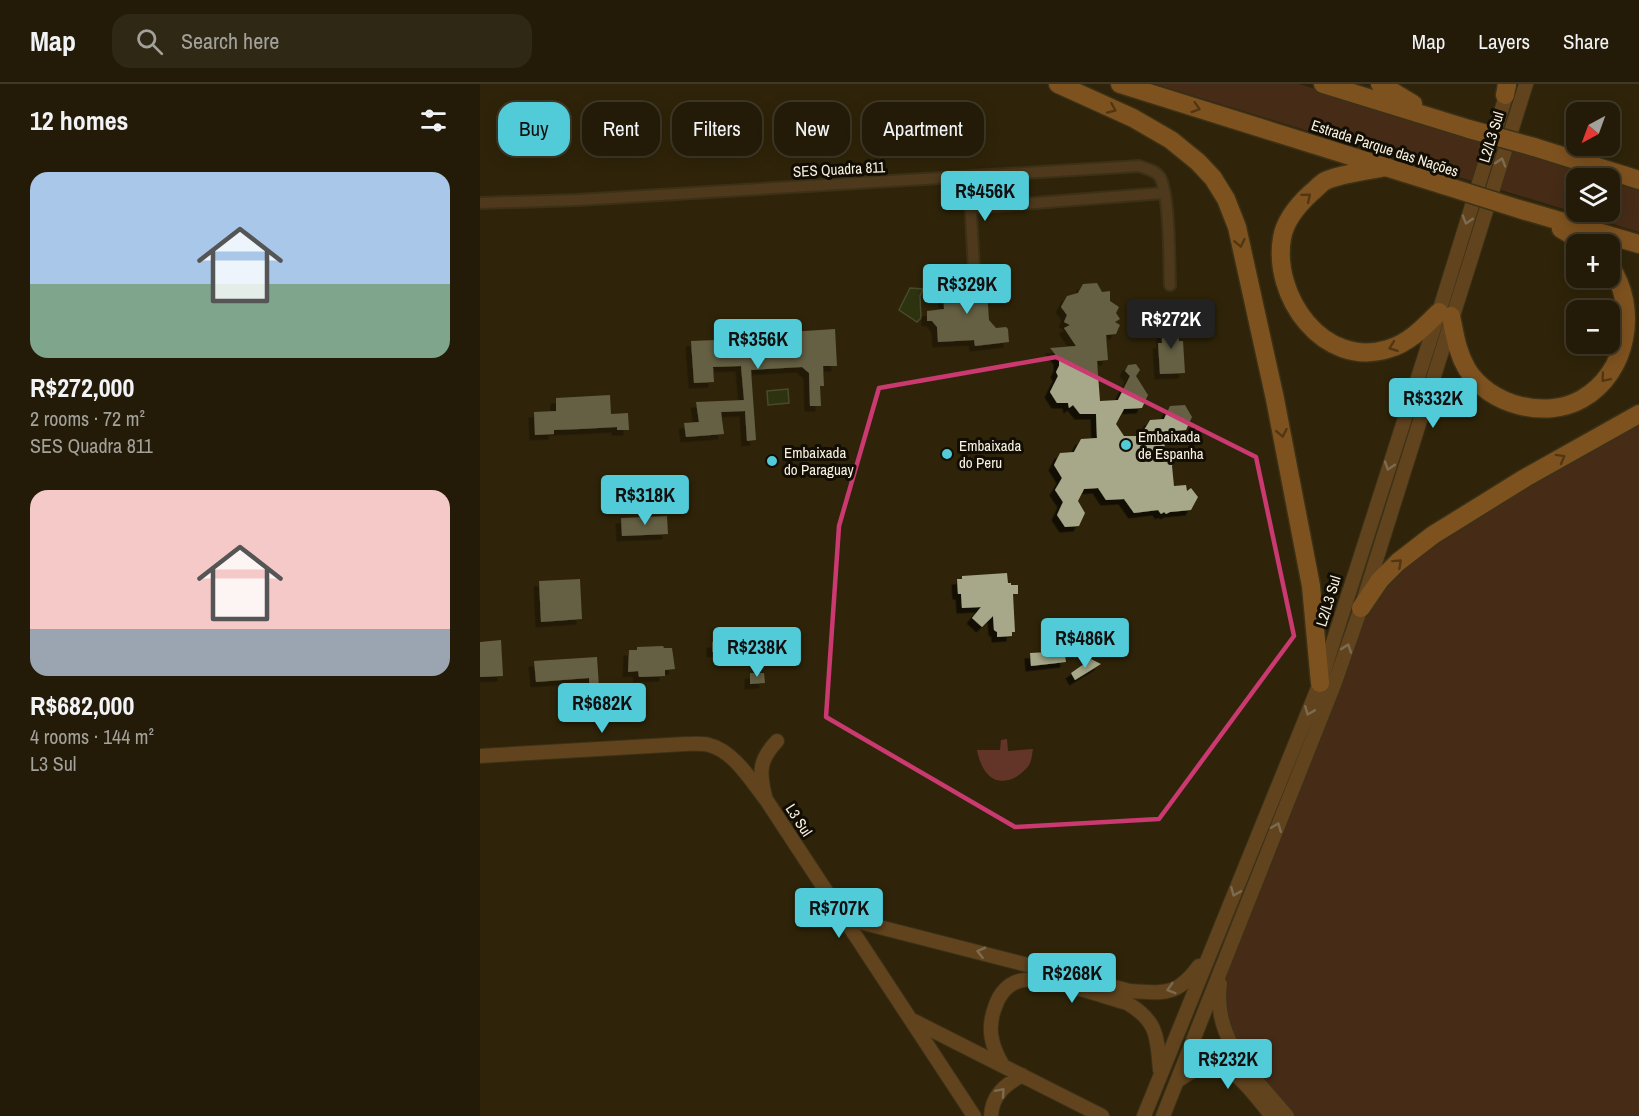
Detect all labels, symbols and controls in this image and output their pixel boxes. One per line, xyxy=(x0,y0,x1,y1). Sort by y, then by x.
search box xyxy=(112,14,532,68)
text: Map xyxy=(30,22,76,60)
icon: search xyxy=(133,25,166,58)
text: Search here xyxy=(181,26,279,56)
text: Map xyxy=(1412,27,1445,56)
text: Layers xyxy=(1478,27,1530,56)
text: Share xyxy=(1563,27,1609,56)
one-way arrow xyxy=(1105,101,1116,113)
one-way arrow xyxy=(1190,101,1201,113)
chip: Buy xyxy=(498,102,570,156)
chip: Rent xyxy=(582,102,660,156)
chip: Filters xyxy=(672,102,762,156)
chip: New xyxy=(774,102,850,156)
chip: Apartment xyxy=(862,102,984,156)
north arrow xyxy=(1566,102,1620,156)
map controls xyxy=(1566,102,1620,354)
text: 12 homes xyxy=(30,103,128,138)
icon: filters xyxy=(417,104,450,137)
street label: L2/L3 Sul xyxy=(1473,109,1509,165)
street label: Estrada Parque das Nações xyxy=(1309,114,1461,182)
street label: SES Quadra 811 xyxy=(792,156,886,182)
one-way arrow xyxy=(1494,157,1506,168)
button: layers xyxy=(1566,168,1620,222)
pin: R$456K xyxy=(936,171,1034,222)
text: R$456K xyxy=(955,177,1015,204)
one-way arrow xyxy=(1300,193,1311,204)
icon: home xyxy=(186,211,294,319)
one-way arrow xyxy=(1462,214,1474,225)
button: + xyxy=(1566,234,1620,288)
one-way arrow xyxy=(1233,238,1246,248)
pin: R$329K xyxy=(918,264,1016,315)
text: R$329K xyxy=(937,270,997,297)
pin: R$272K xyxy=(1122,299,1220,350)
button: − xyxy=(1566,300,1620,354)
text: R$272K xyxy=(1141,305,1201,332)
pin: R$356K xyxy=(709,319,807,370)
text: R$356K xyxy=(728,325,788,352)
one-way arrow xyxy=(1388,339,1399,352)
text: R$272,000 xyxy=(30,370,134,405)
one-way arrow xyxy=(1601,371,1612,382)
pin: R$332K xyxy=(1384,378,1482,429)
text: R$332K xyxy=(1403,384,1463,411)
text: 2 rooms · 72 m² xyxy=(30,405,145,432)
place label: Embaixada de Espanha xyxy=(1138,426,1204,464)
one-way arrow xyxy=(1275,428,1288,438)
text: SES Quadra 811 xyxy=(30,432,153,459)
place label: Embaixada do Peru xyxy=(959,435,1021,473)
marker: Embaixada de Espanha xyxy=(1119,438,1133,452)
place label: Embaixada do Paraguay xyxy=(784,442,855,480)
marker: Embaixada do Peru xyxy=(940,447,954,461)
marker: Embaixada do Paraguay xyxy=(765,454,779,468)
one-way arrow xyxy=(1555,454,1565,465)
one-way arrow xyxy=(1383,460,1396,471)
pin: R$318K xyxy=(596,475,694,526)
text: R$318K xyxy=(615,481,675,508)
icon: home xyxy=(186,529,294,637)
one-way arrow xyxy=(1391,559,1401,570)
street label: L2/L3 Sul xyxy=(1310,573,1346,629)
pin: R$486K xyxy=(1036,618,1134,669)
text: R$486K xyxy=(1055,624,1115,651)
pin: R$238K xyxy=(708,627,806,678)
text: R$238K xyxy=(727,633,787,660)
one-way arrow xyxy=(1340,643,1352,654)
pin: R$682K xyxy=(553,683,651,734)
text: R$682,000 xyxy=(30,688,134,723)
text: R$682K xyxy=(572,689,632,716)
one-way arrow xyxy=(1304,705,1316,716)
text: 4 rooms · 144 m² xyxy=(30,723,154,750)
text: L3 Sul xyxy=(30,750,77,777)
street label: L3 Sul xyxy=(781,800,817,840)
one-way arrow xyxy=(1270,822,1282,833)
one-way arrow xyxy=(1230,885,1242,896)
pin: R$707K xyxy=(790,888,888,939)
text: R$707K xyxy=(809,894,869,921)
one-way arrow xyxy=(977,947,987,960)
pin: R$268K xyxy=(1023,953,1121,1004)
text: R$268K xyxy=(1042,959,1102,986)
one-way arrow xyxy=(1166,982,1176,994)
pin: R$232K xyxy=(1179,1039,1277,1090)
text: R$232K xyxy=(1198,1045,1258,1072)
one-way arrow xyxy=(994,1088,1005,1098)

